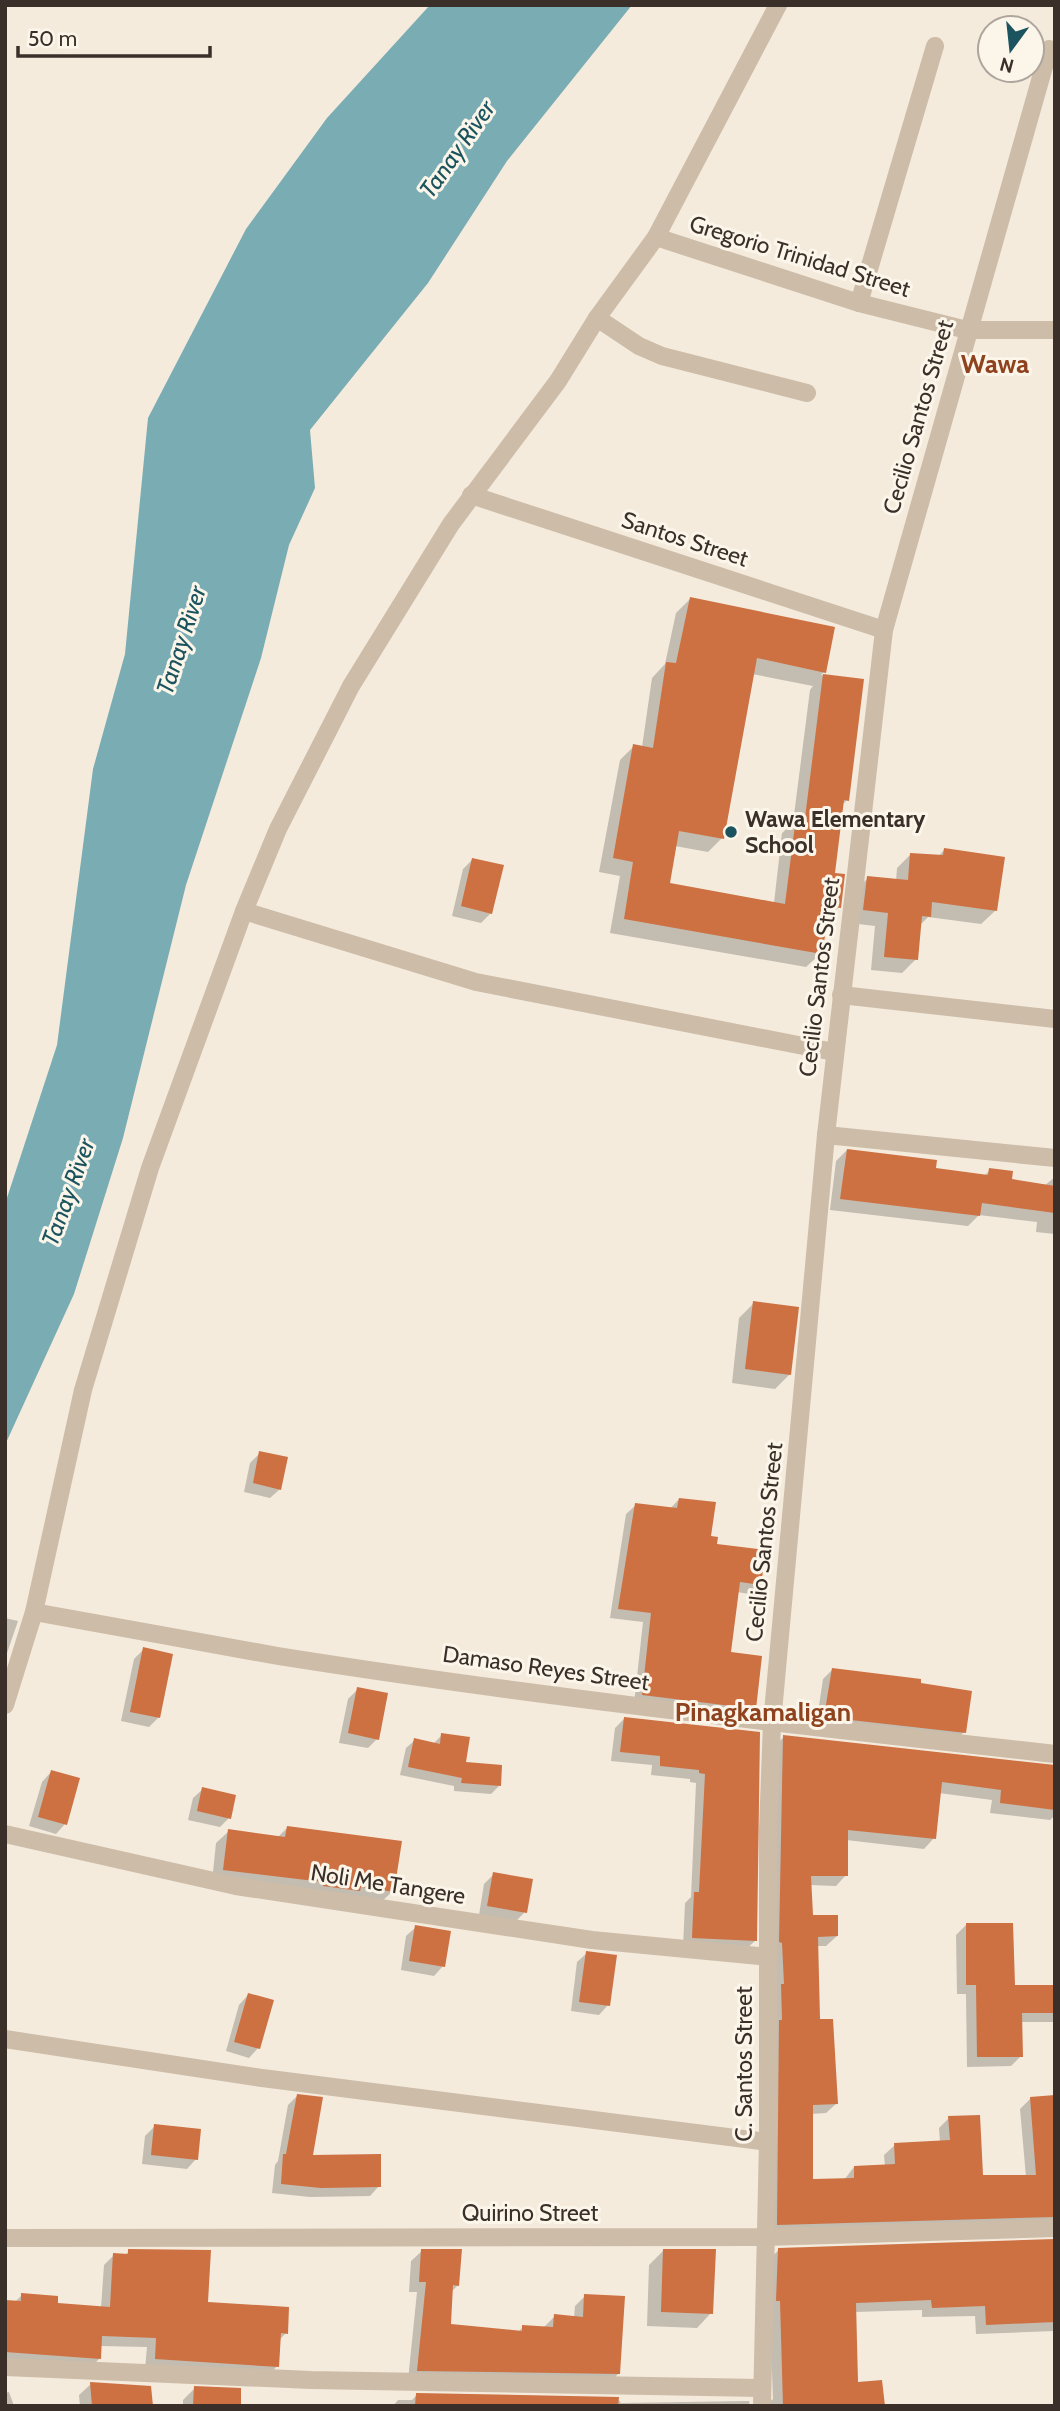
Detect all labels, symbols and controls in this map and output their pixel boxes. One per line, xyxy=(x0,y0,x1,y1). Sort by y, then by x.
scale bar xyxy=(18,14,210,58)
north arrow xyxy=(976,14,1046,84)
text: 50 m xyxy=(28,26,77,51)
text: N xyxy=(997,52,1016,78)
water label: Tanay River xyxy=(413,93,502,203)
street label: Gregorio Trinidad Street xyxy=(686,209,914,303)
street label: Cecilio Santos Street xyxy=(877,317,959,517)
district label: Wawa xyxy=(961,348,1029,380)
street label: Santos Street xyxy=(618,505,752,573)
water label: Tanay River xyxy=(150,581,213,698)
place label: Wawa Elementary School xyxy=(745,805,926,859)
marker: Wawa Elementary School xyxy=(723,824,739,840)
street label: Cecilio Santos Street xyxy=(793,876,845,1078)
water label: Tanay River xyxy=(35,1133,101,1250)
street label: Cecilio Santos Street xyxy=(740,1441,788,1643)
street label: Damaso Reyes Street xyxy=(441,1640,651,1696)
district label: Pinagkamaligan xyxy=(675,1696,851,1728)
street label: Noli Me Tangere xyxy=(309,1858,467,1910)
street label: C. Santos Street xyxy=(730,1986,758,2142)
street label: Quirino Street xyxy=(462,2199,598,2227)

